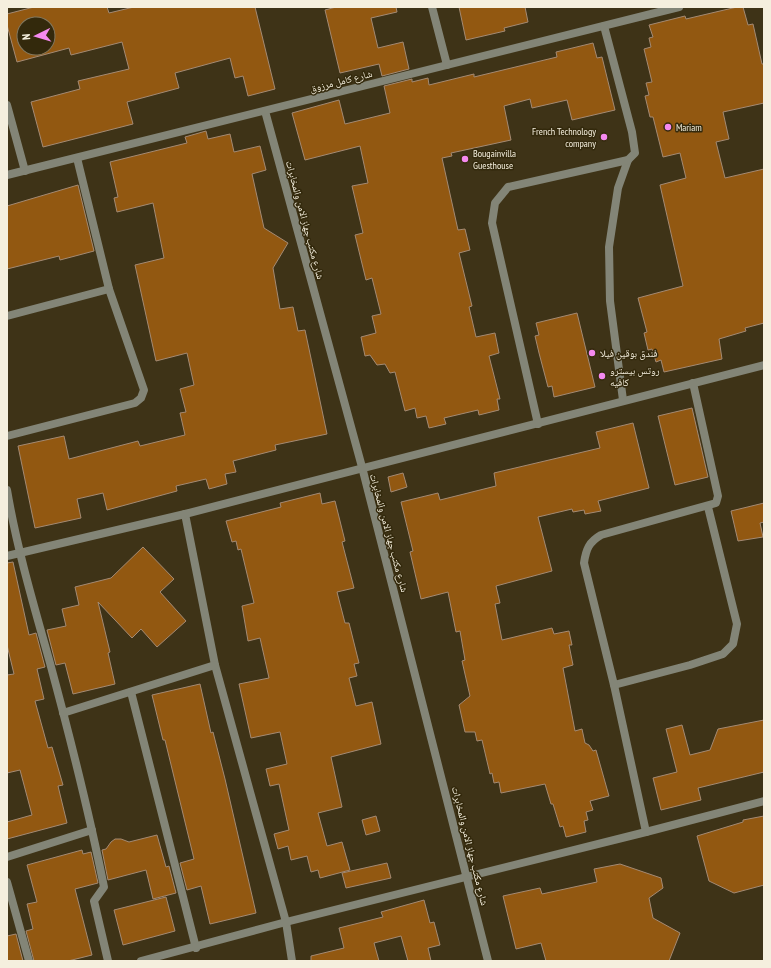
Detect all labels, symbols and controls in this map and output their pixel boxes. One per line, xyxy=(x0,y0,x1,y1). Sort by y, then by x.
north arrow xyxy=(16,16,56,56)
text: N xyxy=(19,33,33,40)
street label: شارع كامل مرزوق xyxy=(308,67,374,95)
place label: Mariam xyxy=(676,121,702,134)
marker: Mariam xyxy=(663,122,673,132)
place label: French Technology company xyxy=(532,125,596,150)
marker: French Technology company xyxy=(599,132,609,142)
place label: Bougainvilla Guesthouse xyxy=(473,147,516,172)
marker: Bougainvilla Guesthouse xyxy=(460,154,470,164)
street label: شارع مكتب جهاز الامن والمخابرات xyxy=(283,159,327,281)
place label: فندق بوقين فيلا xyxy=(600,347,658,360)
marker: فندق بوقين فيلا xyxy=(587,348,597,358)
place label: روتس بيسترو كافيه xyxy=(610,364,660,389)
marker: روتس بيسترو كافيه xyxy=(597,371,607,381)
street label: شارع مكتب جهاز الامن والمخابرات xyxy=(367,472,411,594)
street label: شارع مكتب جهاز الامن والمخابرات xyxy=(449,785,491,907)

